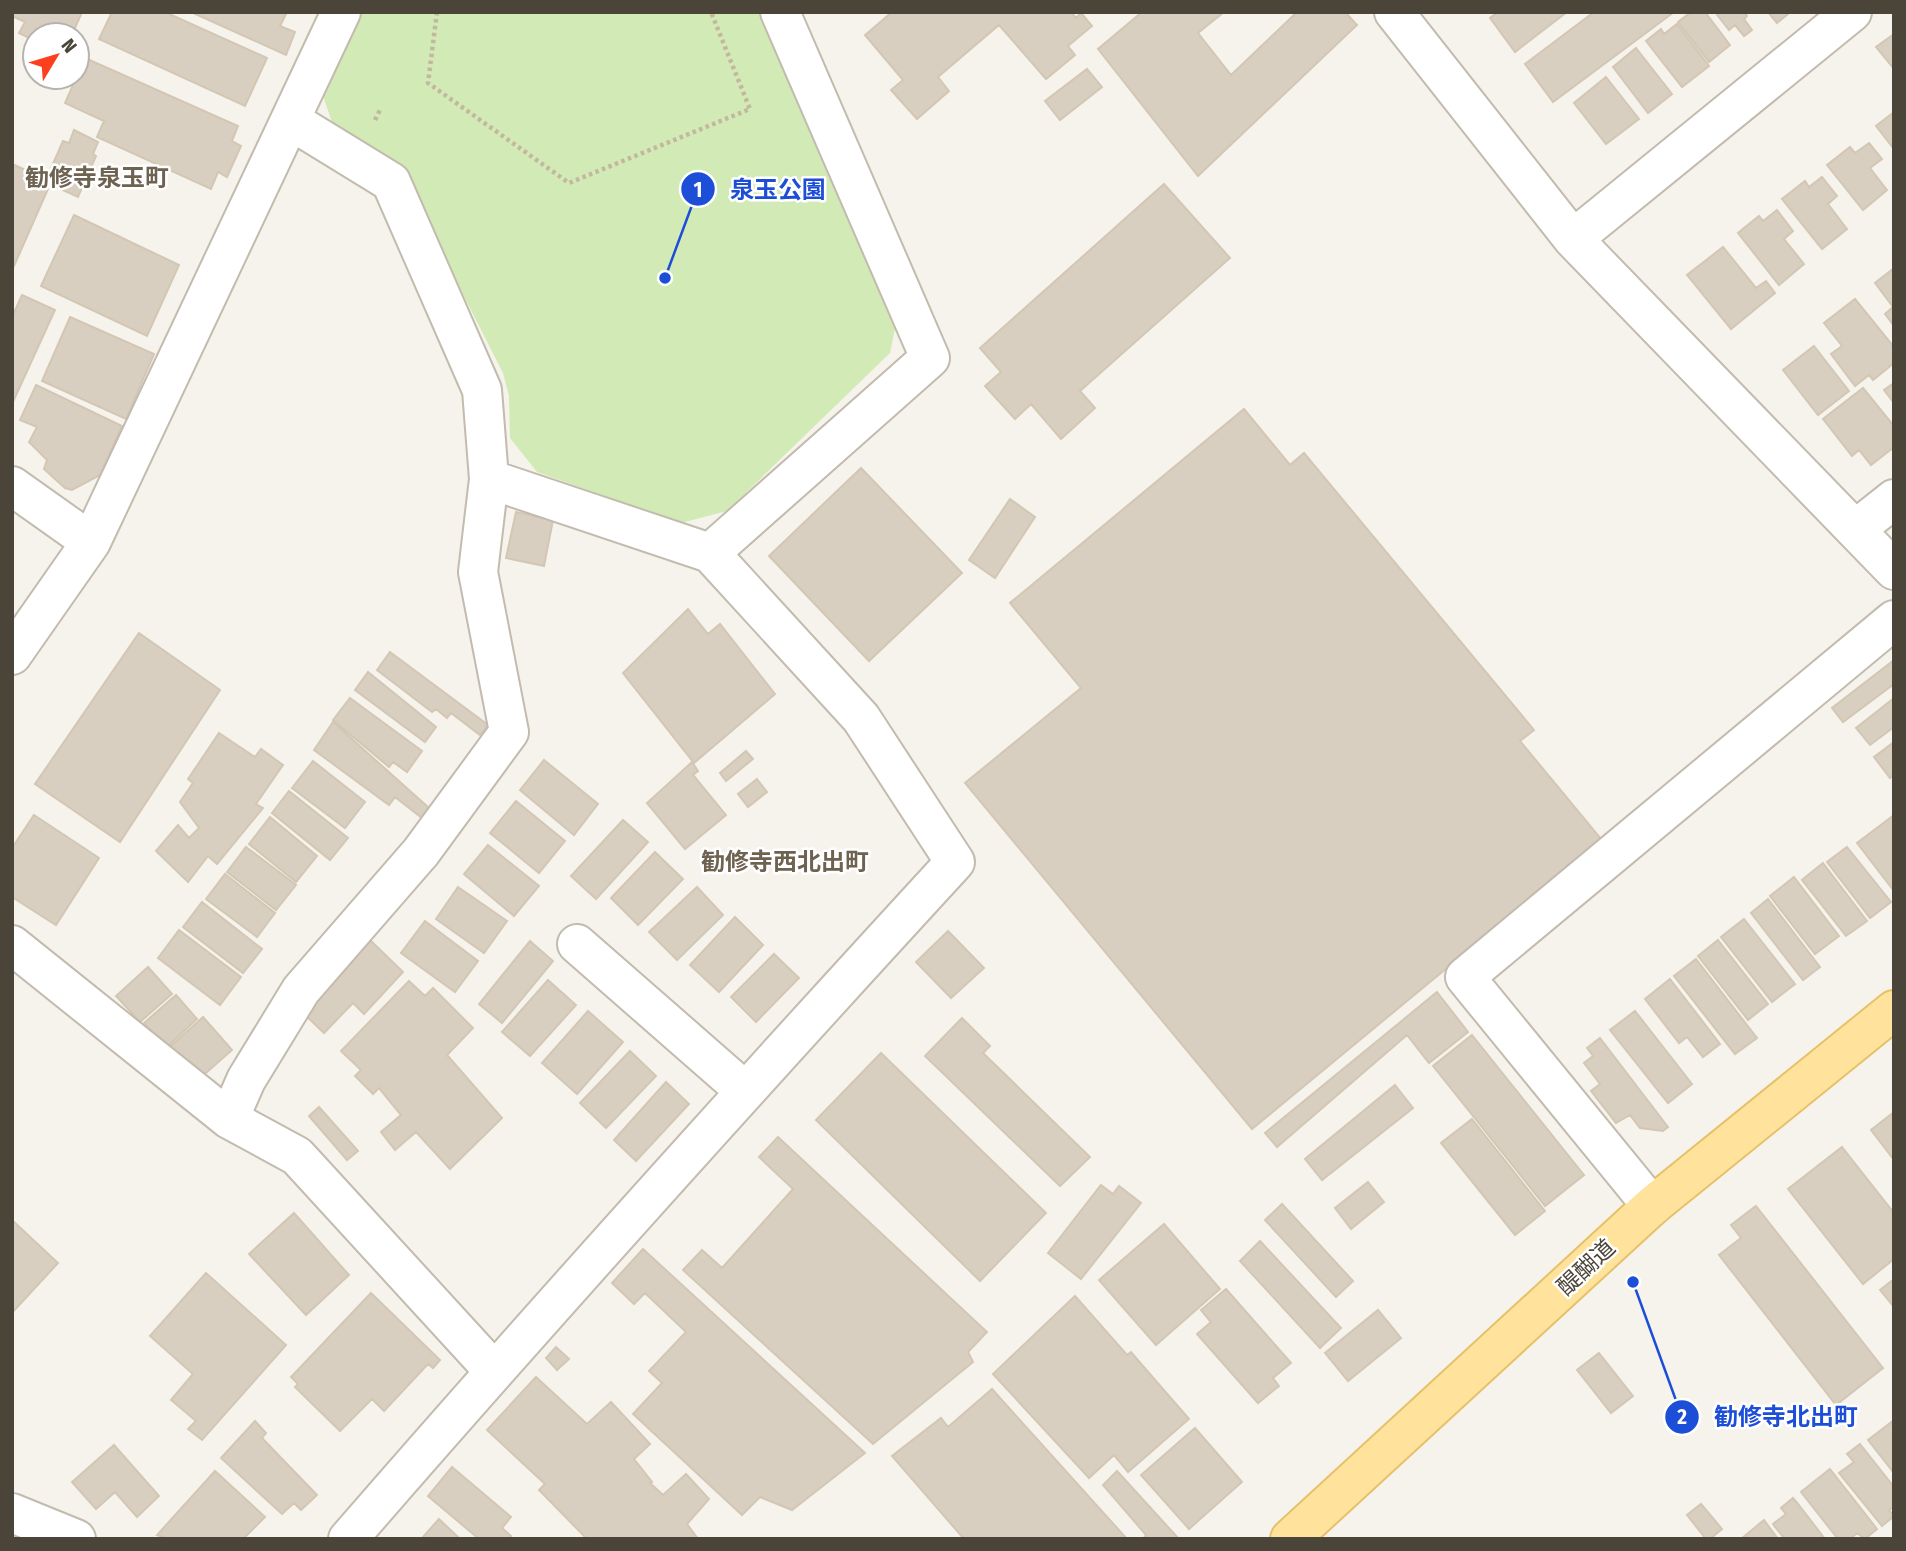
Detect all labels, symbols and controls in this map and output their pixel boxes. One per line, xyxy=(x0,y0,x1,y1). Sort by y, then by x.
north arrow xyxy=(21,21,91,91)
text: N xyxy=(56,34,82,57)
district label: 勧修寺泉玉町 xyxy=(25,164,169,192)
callout: 泉玉公園 xyxy=(681,167,840,212)
text: 泉玉公園 xyxy=(730,176,826,204)
text: 1 xyxy=(694,177,702,203)
district label: 勧修寺西北出町 xyxy=(701,848,869,876)
street label: 醍醐道 xyxy=(1551,1233,1621,1301)
callout: 勧修寺北出町 xyxy=(1665,1394,1872,1439)
text: 勧修寺北出町 xyxy=(1714,1403,1858,1431)
text: 2 xyxy=(1676,1404,1687,1430)

